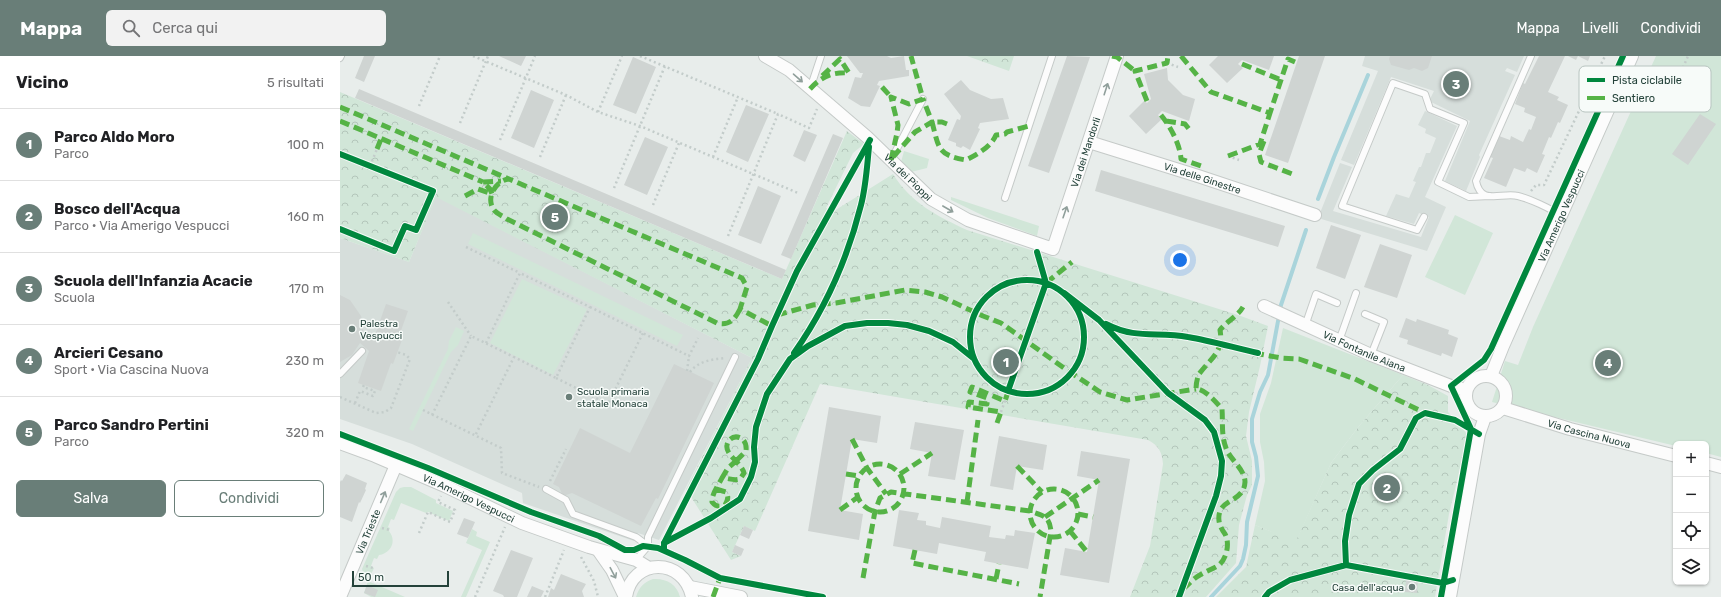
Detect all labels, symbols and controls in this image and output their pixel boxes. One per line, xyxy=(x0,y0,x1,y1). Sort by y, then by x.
search box xyxy=(106,10,386,46)
text: Mappa xyxy=(20,17,82,40)
icon: search xyxy=(120,17,142,39)
text: Cerca qui xyxy=(152,19,218,37)
text: Mappa xyxy=(1516,20,1560,37)
text: Livelli xyxy=(1582,20,1619,37)
text: Condividi xyxy=(1641,20,1701,37)
legend xyxy=(1579,66,1711,112)
pin: 3 xyxy=(1443,69,1469,99)
text: Vicino xyxy=(16,72,69,92)
one-way arrow xyxy=(792,73,803,82)
text: Pista ciclabile xyxy=(1612,74,1682,87)
text: 5 risultati xyxy=(267,75,324,90)
one-way arrow xyxy=(1103,83,1111,95)
text: Sentiero xyxy=(1612,92,1655,105)
street label: Via dei Mandorli xyxy=(1069,116,1103,189)
text: Parco Aldo Moro xyxy=(54,128,175,146)
text: 1 xyxy=(26,137,32,152)
text: 100 m xyxy=(287,137,324,152)
text: Parco xyxy=(54,146,89,161)
street label: Via dei Pioppi xyxy=(881,152,934,204)
street label: Via delle Ginestre xyxy=(1162,161,1243,197)
street label: Via Amerigo Vespucci xyxy=(1536,168,1588,264)
text: Bosco dell'Acqua xyxy=(54,200,180,218)
pin: 5 xyxy=(542,202,568,232)
one-way arrow xyxy=(942,205,954,213)
one-way arrow xyxy=(1062,206,1070,218)
text: 2 xyxy=(25,209,33,224)
text: 160 m xyxy=(288,209,324,224)
text: Parco · Via Amerigo Vespucci xyxy=(54,218,229,233)
your location xyxy=(1170,250,1190,270)
text: Scuola dell'Infanzia Acacie xyxy=(54,272,253,290)
text: 3 xyxy=(25,281,33,296)
text: 170 m xyxy=(289,281,324,296)
text: Scuola xyxy=(54,290,95,305)
place label: Palestra Vespucci xyxy=(360,318,402,342)
marker: Palestra Vespucci xyxy=(347,324,357,334)
street label: Via Fontanile Aiana xyxy=(1321,329,1407,375)
text: Arcieri Cesano xyxy=(54,344,163,362)
pin: 1 xyxy=(993,347,1019,377)
pin: 4 xyxy=(1595,348,1621,378)
text: 4 xyxy=(25,353,33,368)
text: 230 m xyxy=(286,353,324,368)
text: Sport · Via Cascina Nuova xyxy=(54,362,209,377)
place label: Scuola primaria statale Monaca xyxy=(577,386,649,410)
marker: Scuola primaria statale Monaca xyxy=(564,392,574,402)
text: Parco Sandro Pertini xyxy=(54,416,209,434)
street label: Via Cascina Nuova xyxy=(1546,417,1632,451)
text: 5 xyxy=(25,425,33,440)
text: 320 m xyxy=(286,425,324,440)
text: Parco xyxy=(54,434,89,449)
map controls xyxy=(1673,441,1709,585)
button: + xyxy=(1673,441,1709,477)
street label: Via Amerigo Vespucci xyxy=(421,472,516,526)
pin: 2 xyxy=(1374,473,1400,503)
button: − xyxy=(1673,477,1709,513)
button: Salva xyxy=(16,480,166,517)
button: Condividi xyxy=(174,480,324,517)
one-way arrow xyxy=(379,491,387,503)
street label: Via Trieste xyxy=(354,507,384,557)
button: locate xyxy=(1673,513,1709,549)
button: layers xyxy=(1673,549,1709,585)
one-way arrow xyxy=(609,567,617,579)
scale bar xyxy=(352,569,449,588)
text: 50 m xyxy=(358,571,384,584)
place label: Casa dell'acqua xyxy=(1332,582,1404,594)
marker: Casa dell'acqua xyxy=(1407,582,1417,592)

